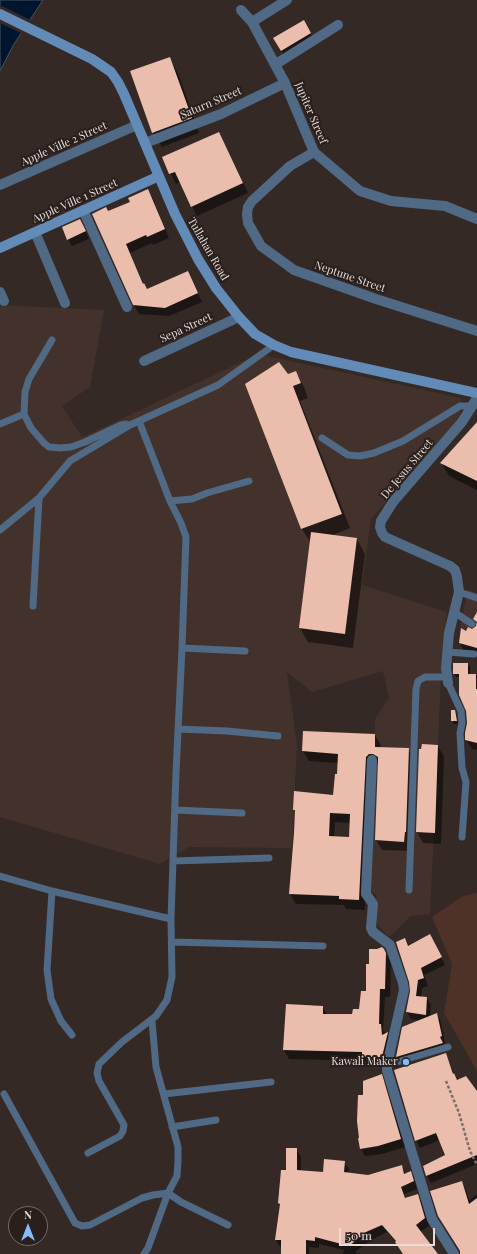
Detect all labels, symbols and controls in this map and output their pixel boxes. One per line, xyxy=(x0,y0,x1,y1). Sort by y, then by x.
street label: Jupiter Streef xyxy=(292,80,330,146)
street label: Saturn Street xyxy=(178,84,244,122)
street label: Apple Ville 2 Street xyxy=(19,119,109,169)
street label: Apple Ville 1 Street xyxy=(30,176,120,226)
street label: Tullahan Road xyxy=(185,215,231,283)
street label: Neptune Street xyxy=(313,259,387,295)
street label: Sepa Street xyxy=(158,310,214,346)
street label: De Jesus Street xyxy=(378,437,436,501)
place label: Kawali Maker xyxy=(331,1055,398,1069)
marker: Kawali Maker xyxy=(401,1057,411,1067)
north arrow xyxy=(8,1206,48,1246)
text: N xyxy=(24,1207,32,1222)
scale bar xyxy=(341,1220,437,1246)
text: 50 m xyxy=(346,1227,372,1243)

